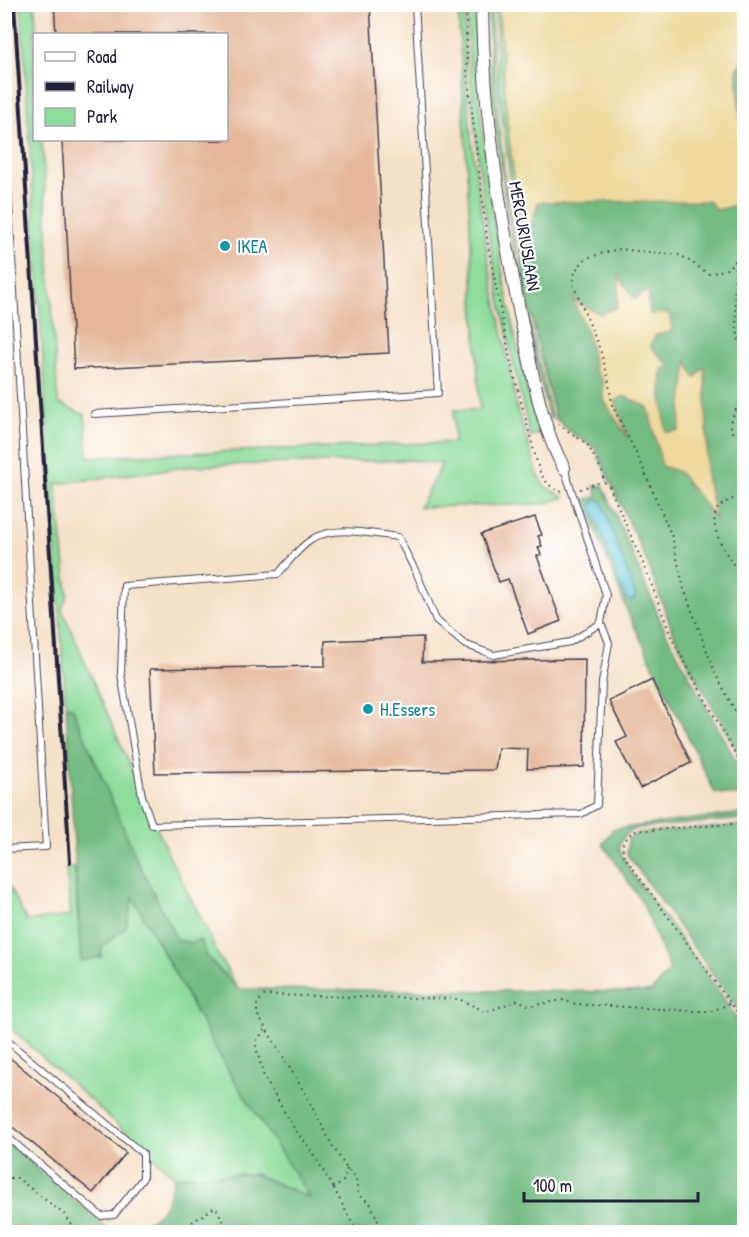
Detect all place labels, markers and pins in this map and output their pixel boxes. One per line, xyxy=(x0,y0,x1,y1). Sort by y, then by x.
place label: IKEA xyxy=(237,234,268,259)
marker: IKEA xyxy=(218,239,232,253)
place label: H.Essers xyxy=(380,697,435,722)
marker: H.Essers xyxy=(361,702,375,716)

